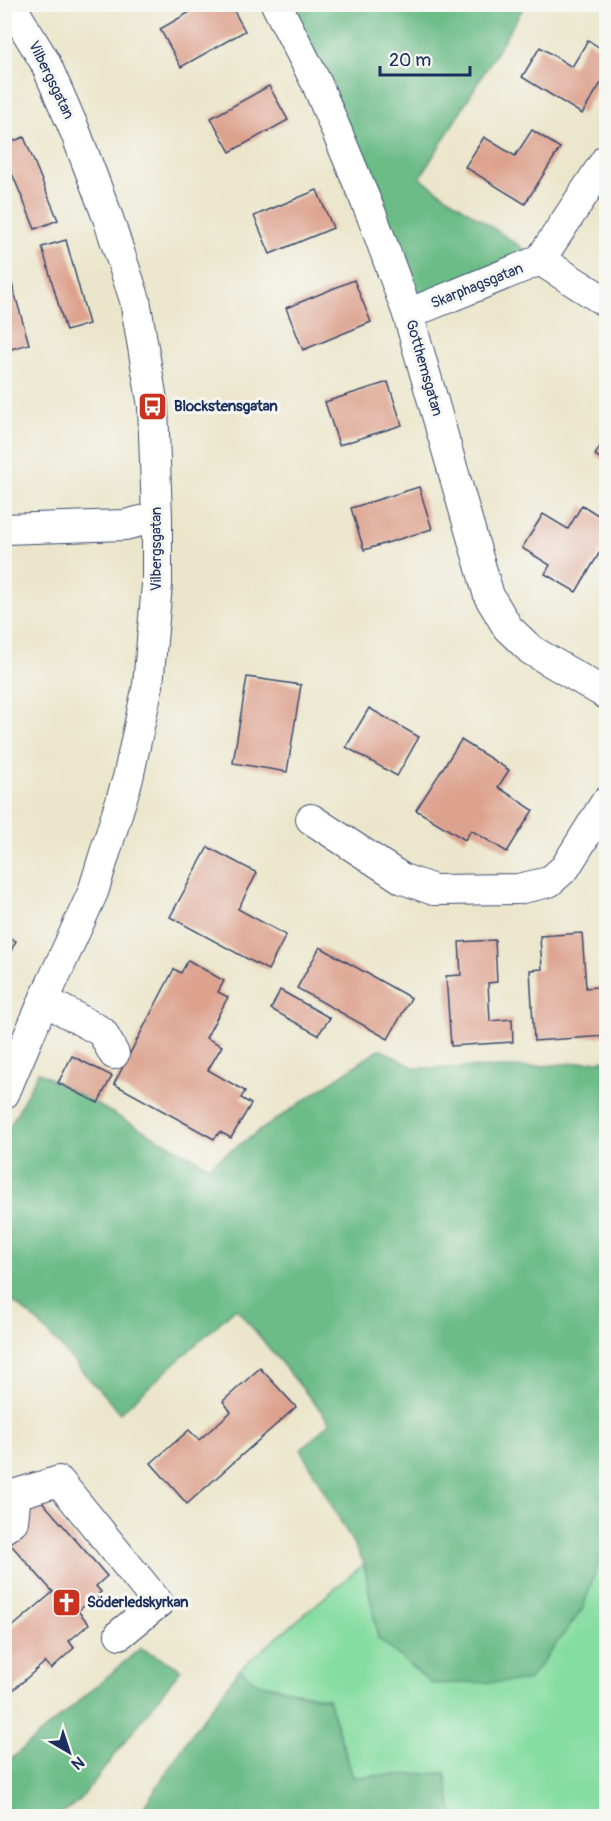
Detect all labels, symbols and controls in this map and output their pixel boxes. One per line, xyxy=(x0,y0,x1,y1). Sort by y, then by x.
street label: Vilbergsgatan xyxy=(24,38,78,122)
scale bar xyxy=(380,39,470,77)
text: 20 m xyxy=(389,49,431,72)
street label: Skarphagsgatan xyxy=(428,259,526,313)
street label: Gotthemsgatan xyxy=(401,318,447,418)
bus stop icon: Blockstensgatan xyxy=(137,390,169,422)
place label: Blockstensgatan xyxy=(174,397,278,416)
street label: Vilbergsgatan xyxy=(147,507,166,591)
church icon: Söderledskyrkan xyxy=(50,1586,82,1618)
place label: Söderledskyrkan xyxy=(87,1593,189,1612)
north arrow xyxy=(39,1722,99,1782)
text: N xyxy=(67,1752,88,1774)

